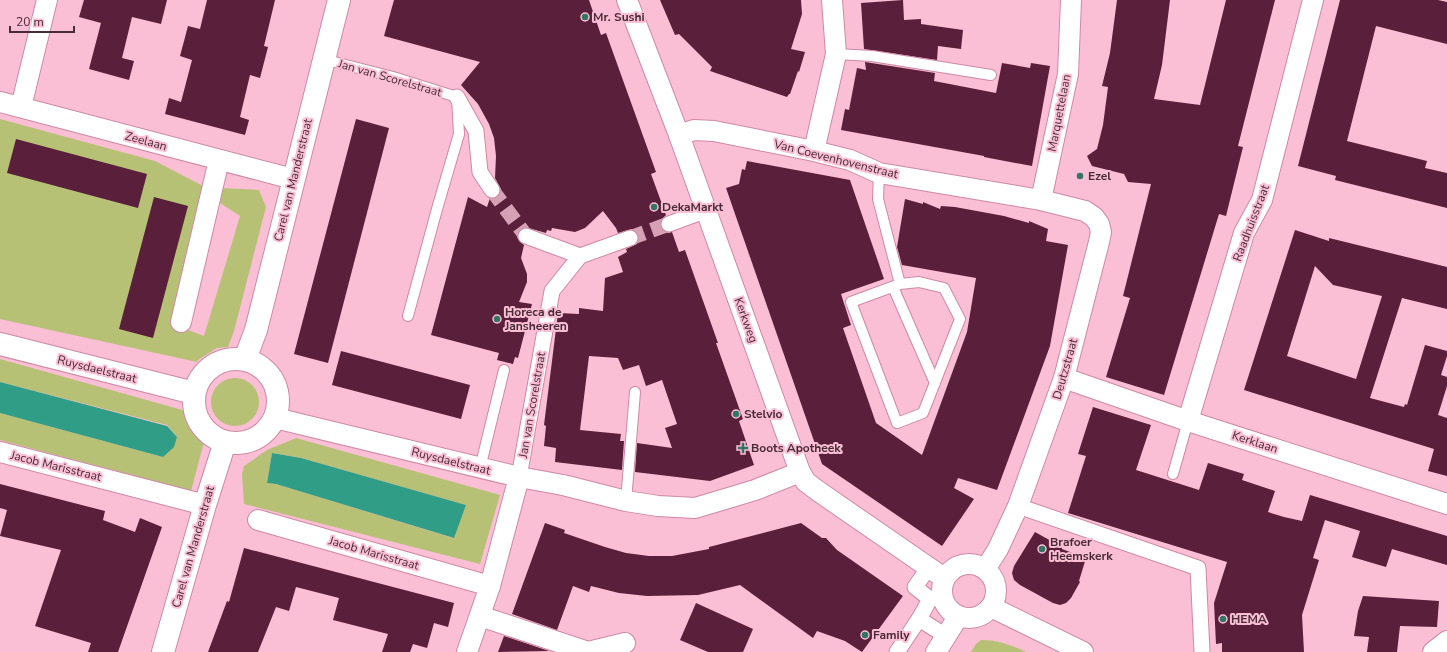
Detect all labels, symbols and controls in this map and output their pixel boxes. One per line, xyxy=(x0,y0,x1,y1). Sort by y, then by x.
scale bar xyxy=(10,8,74,34)
place label: Mr. Sushi xyxy=(593,9,645,25)
marker: Mr. Sushi xyxy=(580,12,590,22)
text: 20 m xyxy=(16,14,44,30)
street label: Jan van Scorelstraat xyxy=(335,55,444,101)
street label: Marquettelaan xyxy=(1044,73,1074,153)
street label: Carel van Manderstraat xyxy=(270,116,316,243)
street label: Zeelaan xyxy=(123,128,169,154)
street label: Van Coevenhovenstraat xyxy=(771,136,901,182)
place label: Ezel xyxy=(1088,168,1111,184)
marker: Ezel xyxy=(1075,171,1085,181)
street label: Raadhuisstraat xyxy=(1229,182,1273,264)
place label: DekaMarkt xyxy=(662,199,724,215)
marker: DekaMarkt xyxy=(649,202,659,212)
street label: Kerkweg xyxy=(730,295,762,345)
place label: Horeca de Jansheeren xyxy=(504,304,567,334)
marker: Horeca de Jansheeren xyxy=(492,314,502,324)
street label: Deutzstraat xyxy=(1049,336,1082,401)
street label: Jan van Scorelstraat xyxy=(515,350,549,460)
street label: Ruysdaelstraat xyxy=(56,351,139,387)
place label: Stelvio xyxy=(744,406,783,422)
marker: Stelvio xyxy=(731,409,741,419)
street label: Kerklaan xyxy=(1230,427,1280,457)
place label: Boots Apotheek xyxy=(751,440,841,456)
street label: Ruysdaelstraat xyxy=(410,443,493,479)
marker: Boots Apotheek xyxy=(738,443,748,453)
street label: Jacob Marisstraat xyxy=(8,447,104,485)
street label: Carel van Manderstraat xyxy=(168,484,218,610)
street label: Jacob Marisstraat xyxy=(326,532,422,574)
place label: Brafoer Heemskerk xyxy=(1050,534,1113,564)
marker: Brafoer Heemskerk xyxy=(1037,544,1047,554)
place label: HEMA xyxy=(1231,611,1267,627)
marker: HEMA xyxy=(1218,614,1228,624)
place label: Family xyxy=(873,627,910,643)
marker: Family xyxy=(860,630,870,640)

